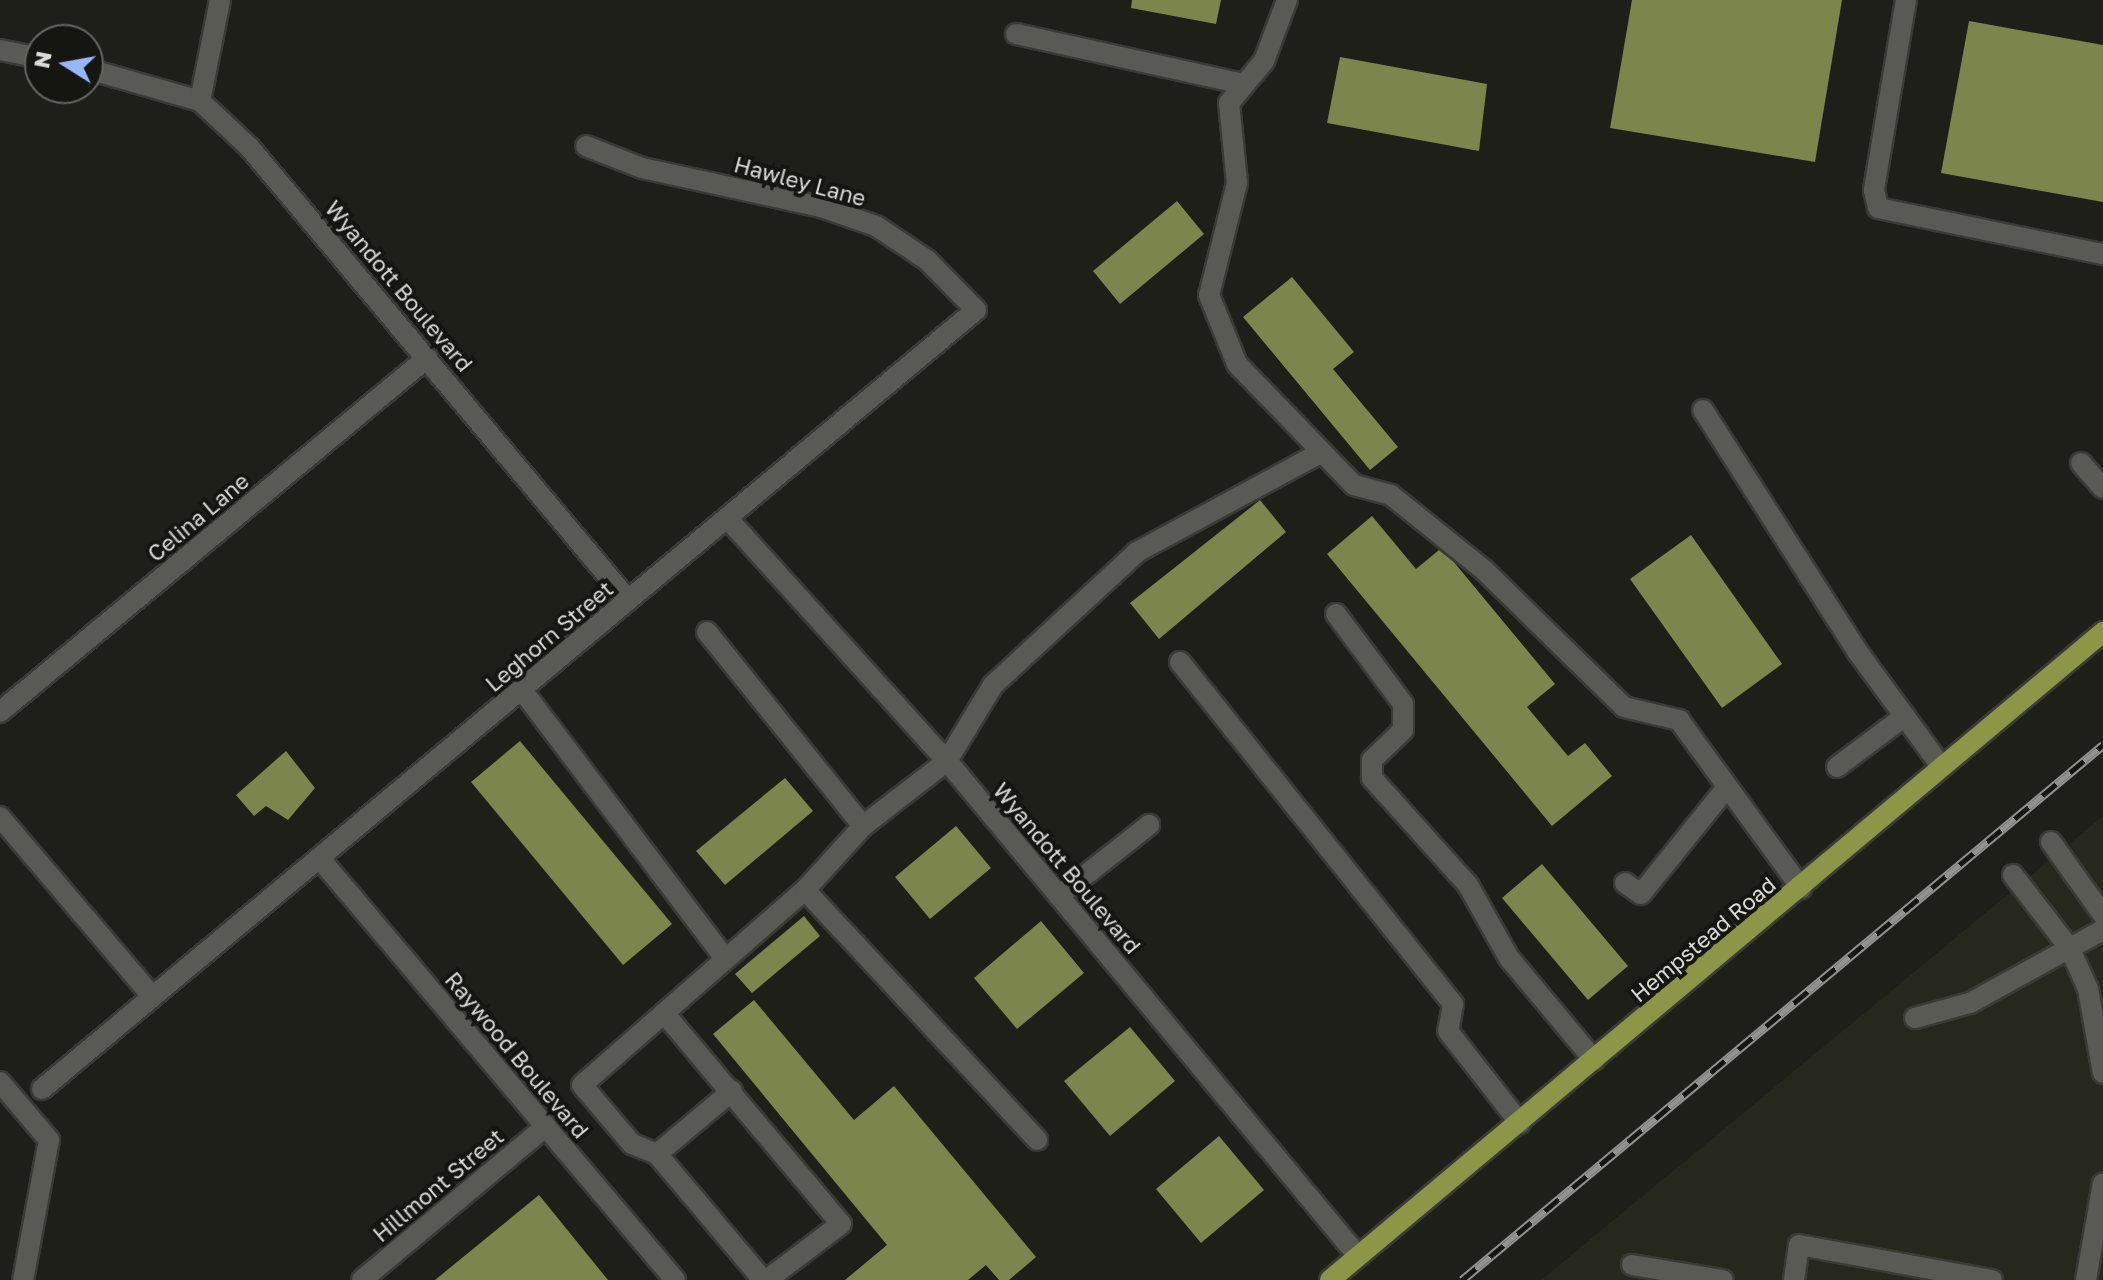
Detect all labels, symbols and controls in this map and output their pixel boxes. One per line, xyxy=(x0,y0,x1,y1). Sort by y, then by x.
north arrow xyxy=(24,24,104,104)
text: N xyxy=(27,49,57,71)
street label: Hawley Lane xyxy=(731,151,869,211)
street label: Wyandott Boulevard xyxy=(320,195,478,377)
street label: Celina Lane xyxy=(142,467,254,567)
street label: Leghorn Street xyxy=(480,575,618,697)
street label: Wyandott Boulevard xyxy=(988,777,1146,959)
street label: Hempstead Road xyxy=(1625,871,1781,1007)
street label: Raywood Boulevard xyxy=(440,967,594,1143)
street label: Hillmont Street xyxy=(367,1123,509,1247)

